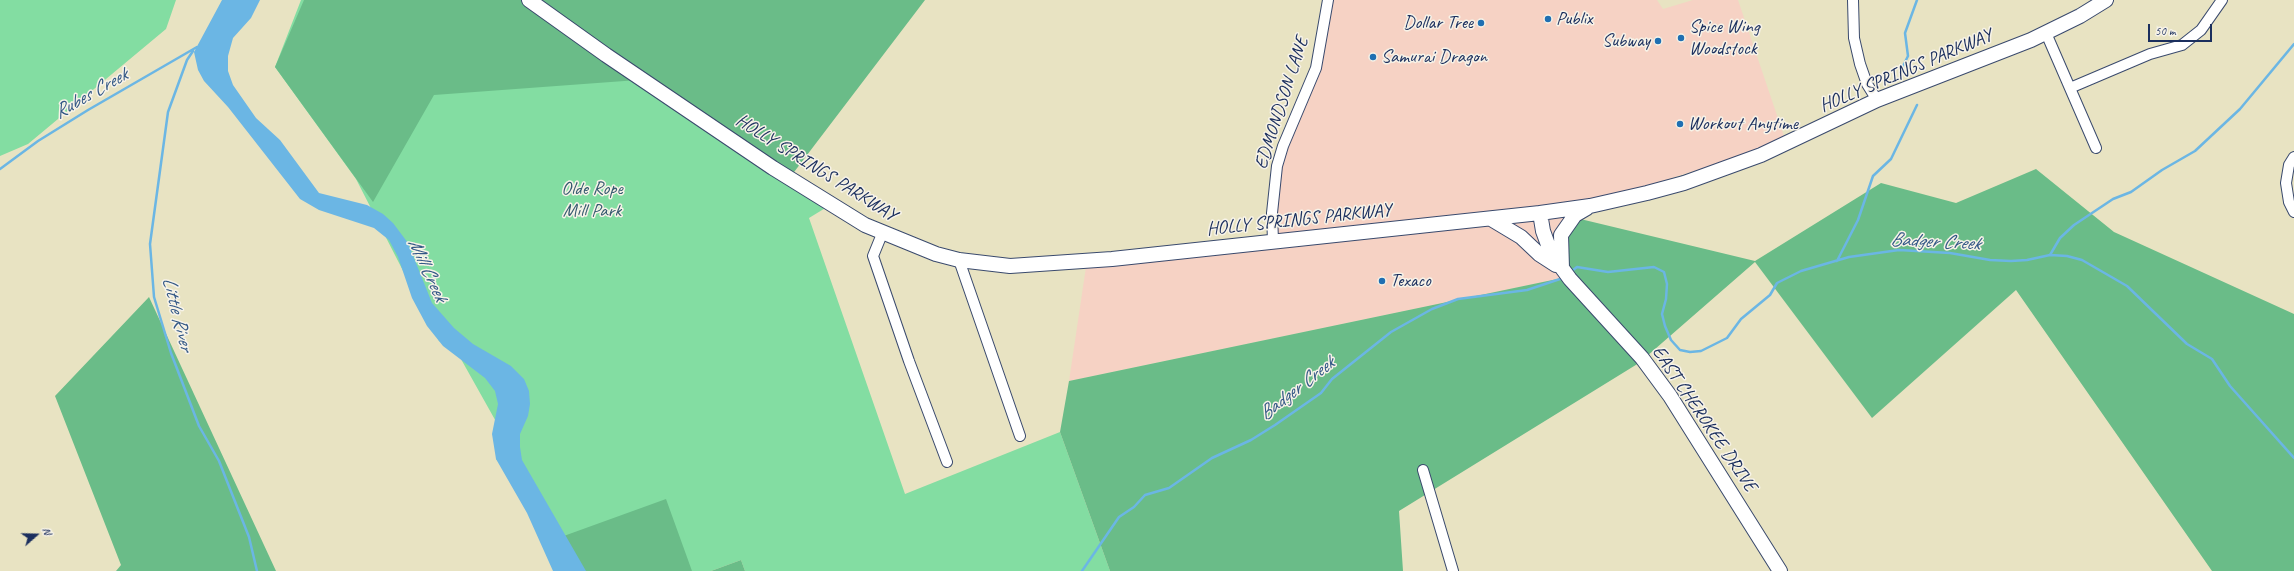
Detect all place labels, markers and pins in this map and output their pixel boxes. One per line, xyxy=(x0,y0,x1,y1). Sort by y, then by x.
place label: Publix xyxy=(1556,8,1593,30)
place label: Dollar Tree xyxy=(1403,12,1473,34)
marker: Publix xyxy=(1543,14,1553,24)
place label: Spice Wing Woodstock xyxy=(1689,16,1760,60)
marker: Dollar Tree xyxy=(1476,18,1486,28)
place label: Subway xyxy=(1602,30,1650,52)
marker: Spice Wing Woodstock xyxy=(1676,33,1686,43)
marker: Subway xyxy=(1653,36,1663,46)
place label: Samurai Dragon xyxy=(1381,46,1487,68)
marker: Samurai Dragon xyxy=(1368,52,1378,62)
place label: Workout Anytime xyxy=(1688,113,1798,135)
marker: Workout Anytime xyxy=(1675,119,1685,129)
place label: Texaco xyxy=(1390,270,1431,292)
marker: Texaco xyxy=(1377,276,1387,286)

